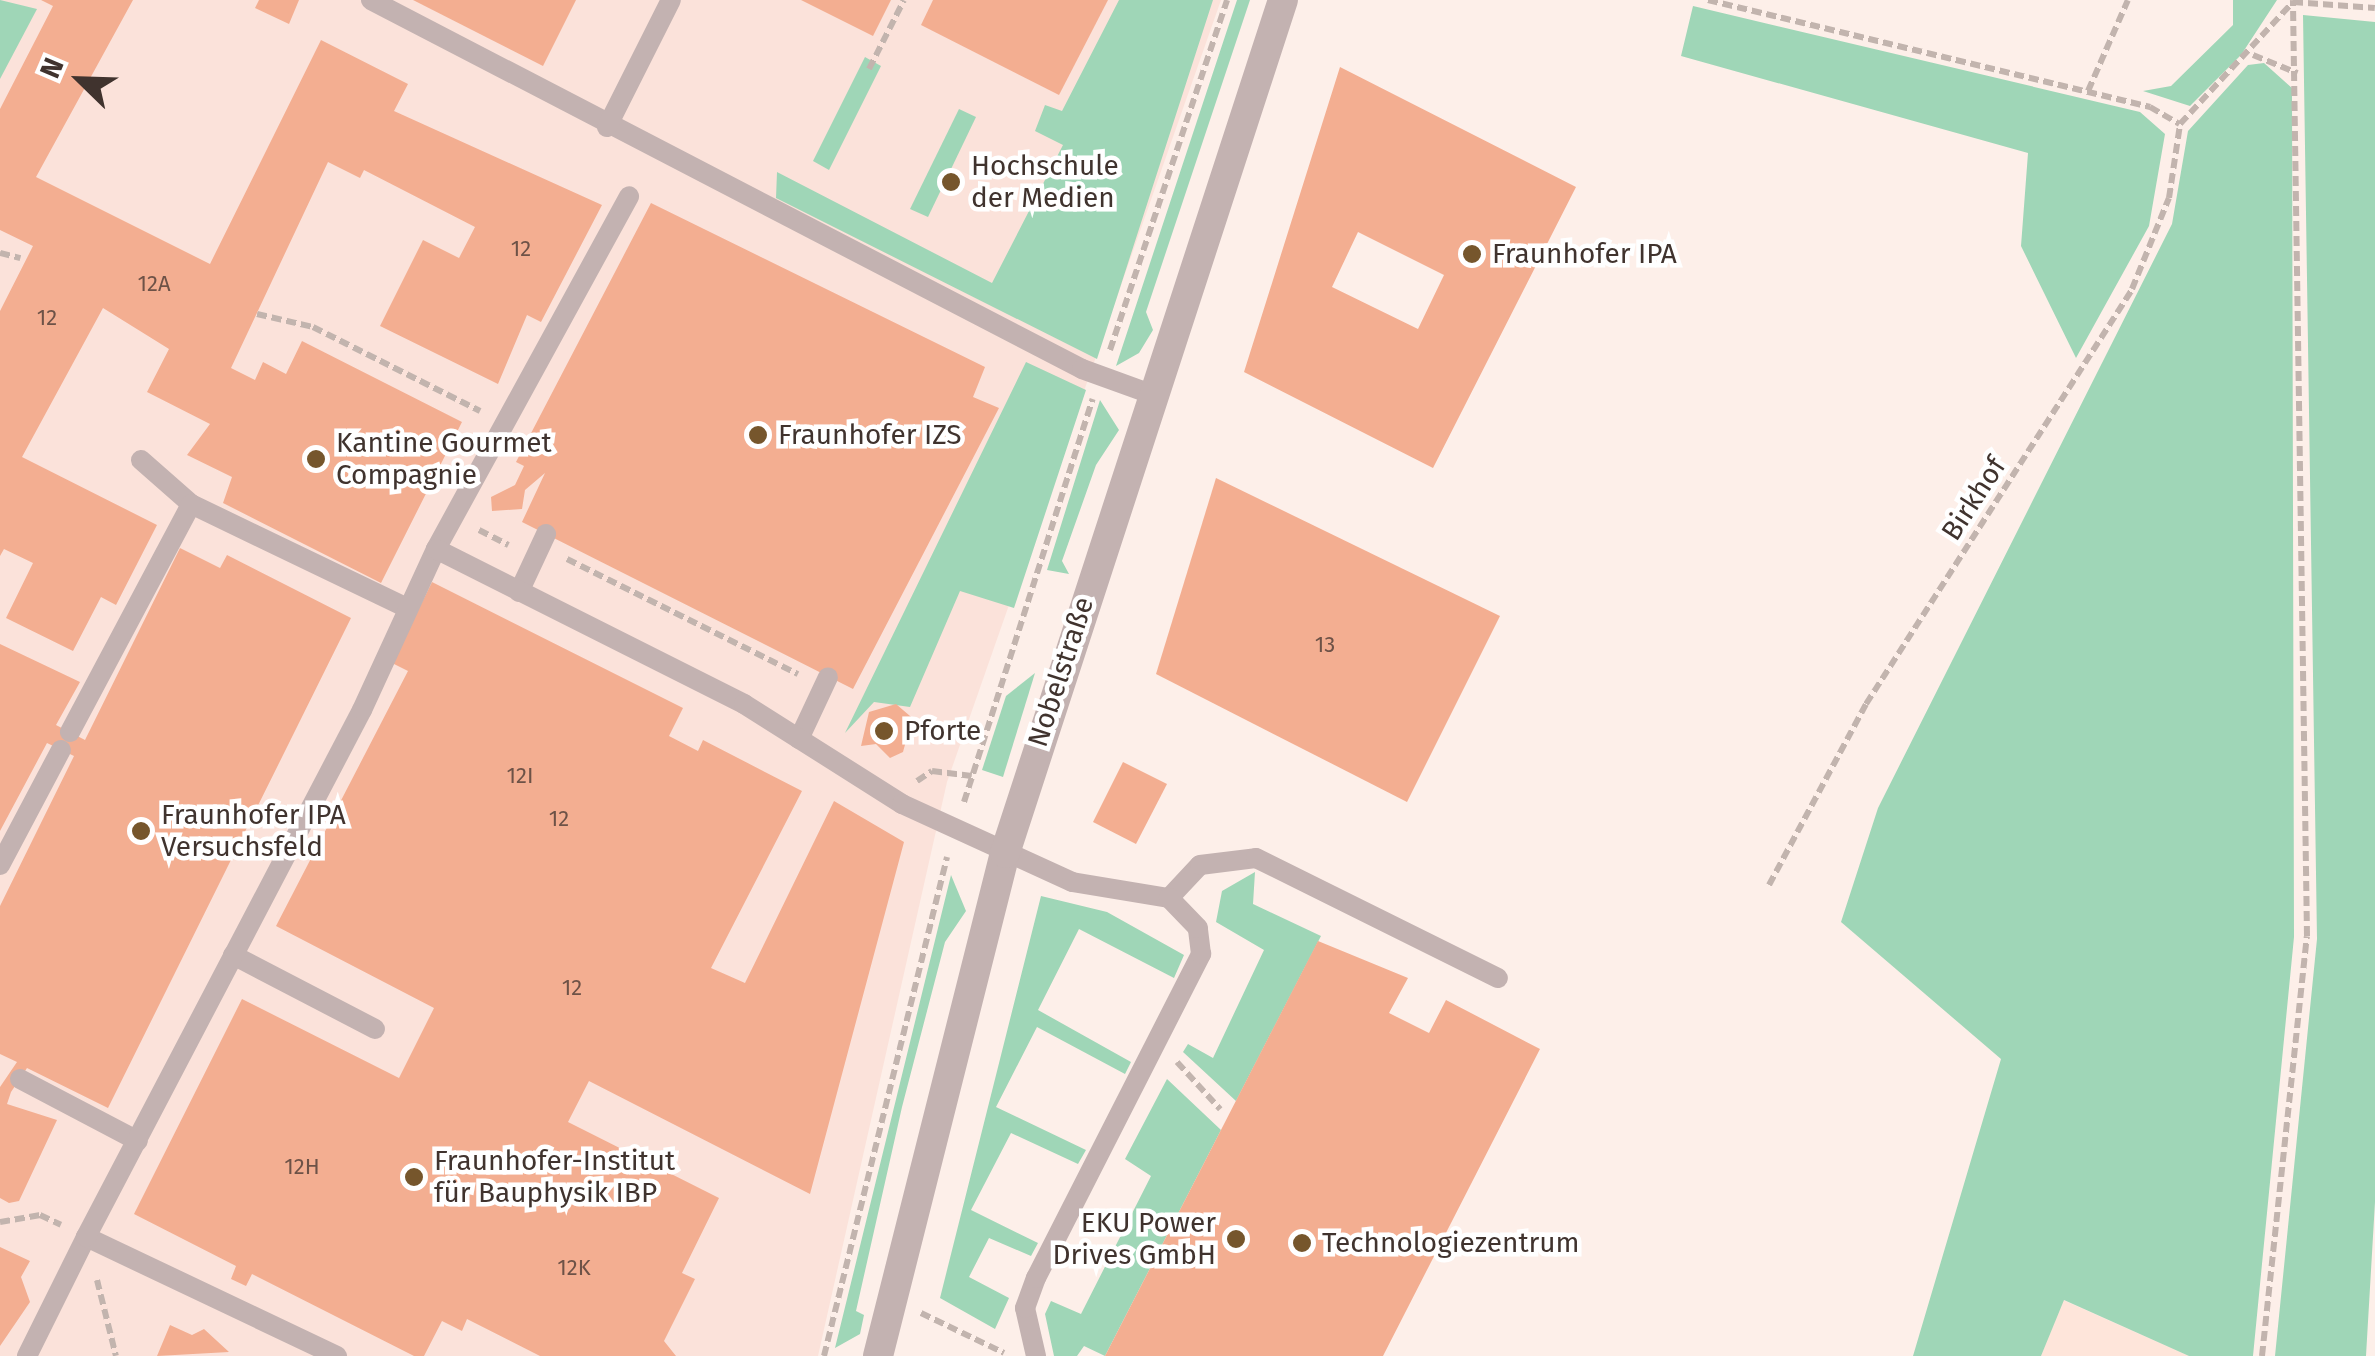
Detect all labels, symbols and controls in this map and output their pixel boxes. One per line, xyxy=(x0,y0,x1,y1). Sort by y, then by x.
north arrow xyxy=(30,30,130,130)
text: N xyxy=(33,53,71,83)
place label: Hochschule der Medien xyxy=(971,149,1119,215)
marker: Hochschule der Medien xyxy=(940,171,962,193)
house number: 12 xyxy=(511,236,531,262)
place label: Fraunhofer IPA xyxy=(1492,237,1677,271)
marker: Fraunhofer IPA xyxy=(1461,243,1483,265)
house number: 12A xyxy=(137,271,171,297)
house number: 12 xyxy=(37,305,57,331)
place label: Fraunhofer IZS xyxy=(778,418,962,452)
marker: Fraunhofer IZS xyxy=(747,424,769,446)
place label: Kantine Gourmet Compagnie xyxy=(336,426,552,492)
marker: Kantine Gourmet Compagnie xyxy=(305,448,327,470)
street label: Birkhof xyxy=(1935,451,2013,547)
street label: Nobelstraße xyxy=(1021,593,1101,751)
house number: 13 xyxy=(1315,632,1335,658)
place label: Pforte xyxy=(904,714,981,748)
marker: Pforte xyxy=(873,720,895,742)
house number: 12I xyxy=(507,763,533,789)
place label: Fraunhofer IPA Versuchsfeld xyxy=(161,798,346,864)
house number: 12 xyxy=(549,806,569,832)
marker: Fraunhofer IPA Versuchsfeld xyxy=(130,820,152,842)
house number: 12 xyxy=(562,975,582,1001)
place label: Fraunhofer-Institut für Bauphysik IBP xyxy=(434,1144,675,1210)
house number: 12H xyxy=(284,1154,320,1180)
marker: Fraunhofer-Institut für Bauphysik IBP xyxy=(403,1166,425,1188)
place label: EKU Power Drives GmbH xyxy=(1053,1206,1216,1272)
place label: Technologiezentrum xyxy=(1322,1226,1580,1260)
marker: EKU Power Drives GmbH xyxy=(1225,1228,1247,1250)
marker: Technologiezentrum xyxy=(1291,1232,1313,1254)
house number: 12K xyxy=(557,1255,591,1281)

